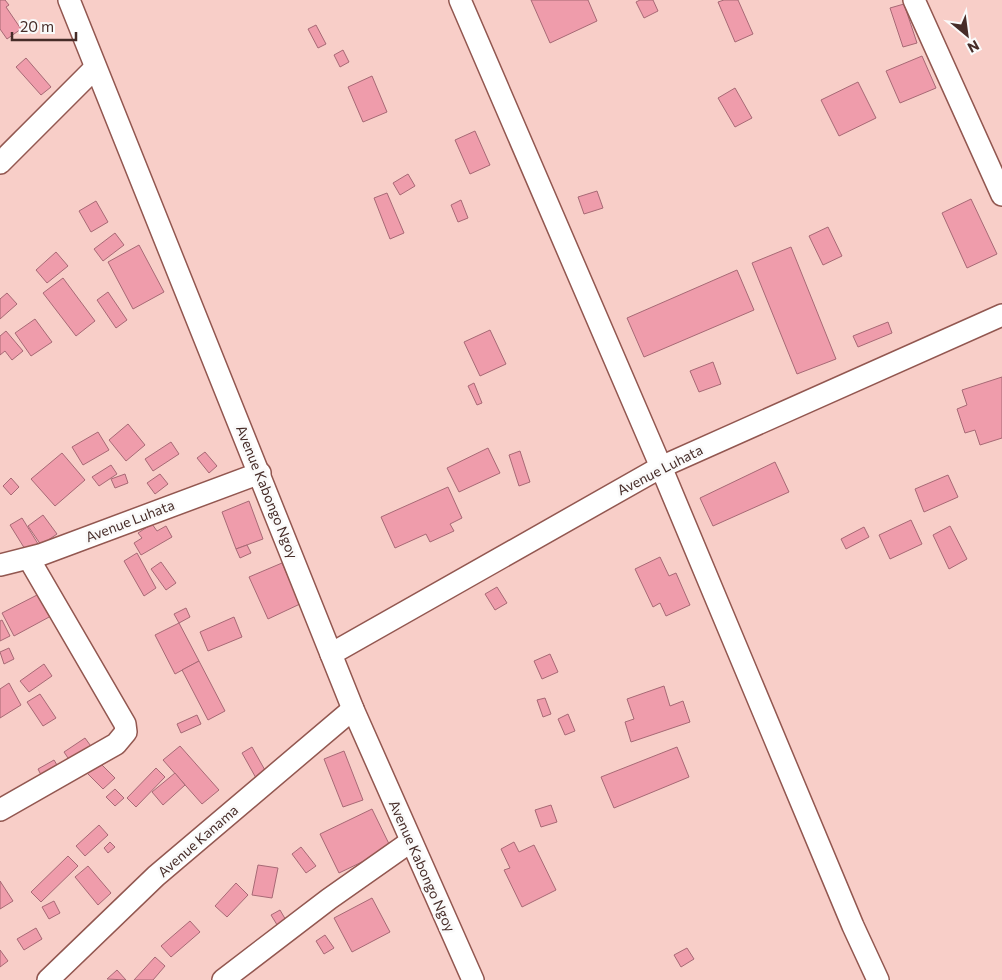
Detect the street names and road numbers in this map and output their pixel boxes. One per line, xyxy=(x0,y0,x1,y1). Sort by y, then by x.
street label: Avenue Kabongo Ngoy xyxy=(233,423,302,561)
street label: Avenue Luhata xyxy=(614,441,705,498)
street label: Avenue Luhata xyxy=(83,496,177,545)
street label: Avenue Kabongo Ngoy xyxy=(386,797,459,934)
street label: Avenue Kanama xyxy=(154,801,241,880)

